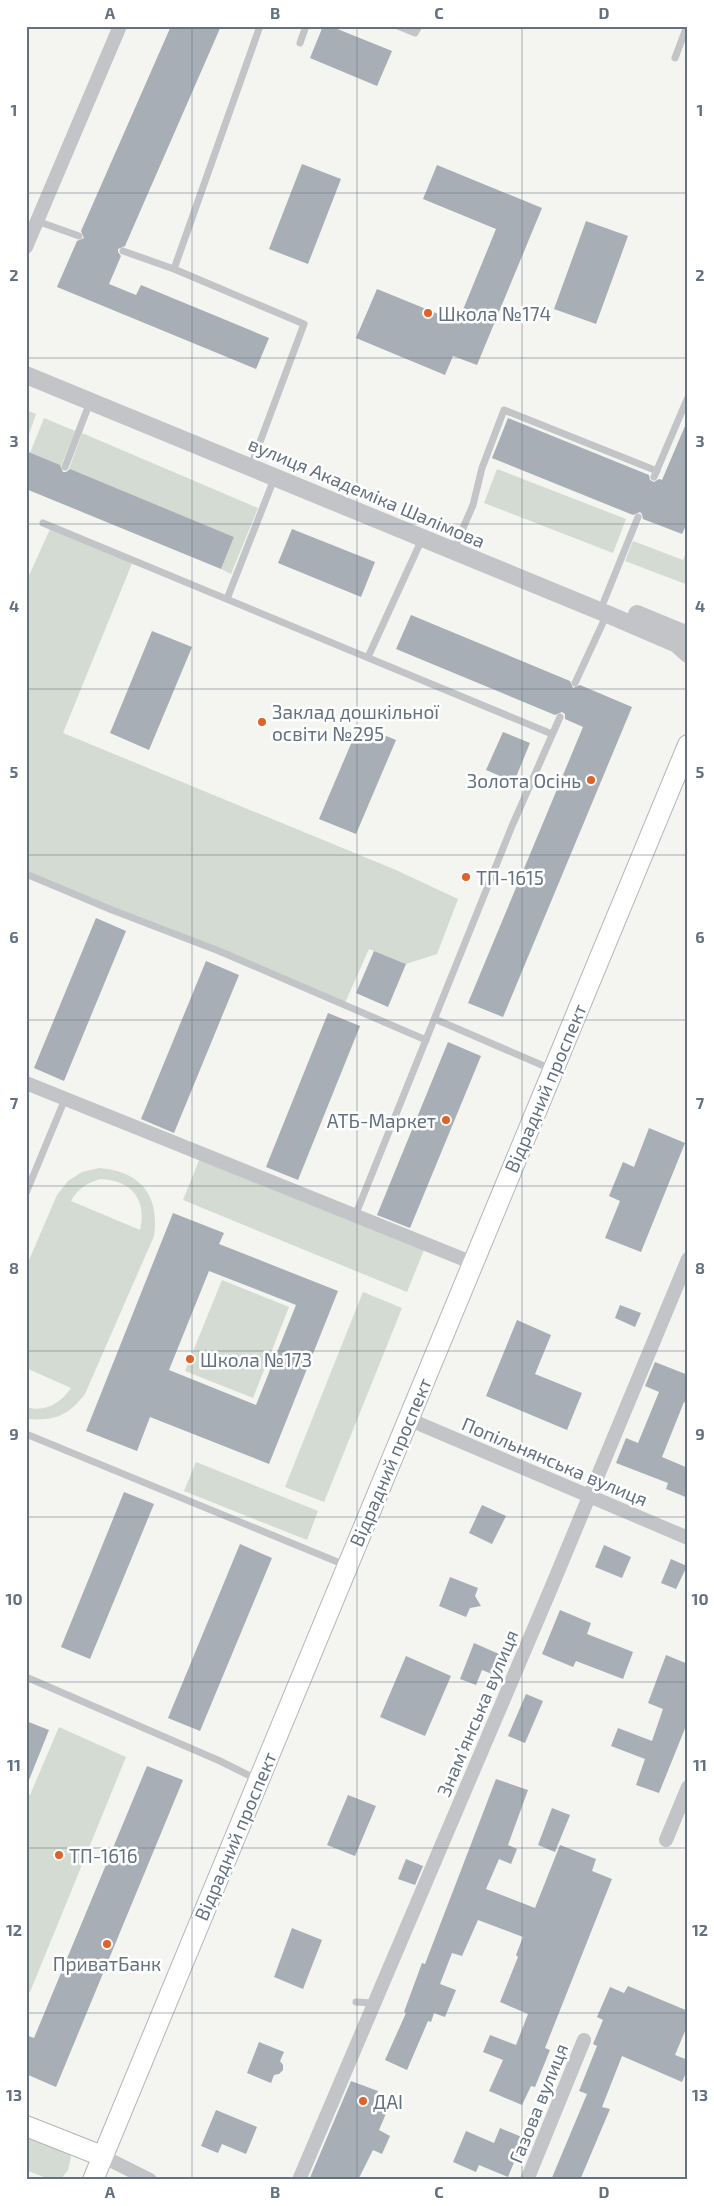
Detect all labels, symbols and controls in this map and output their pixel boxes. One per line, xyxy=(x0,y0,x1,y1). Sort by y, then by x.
text: A xyxy=(105,3,116,22)
text: B xyxy=(270,3,280,22)
text: C xyxy=(434,3,444,22)
text: D xyxy=(599,3,610,22)
text: 1 xyxy=(11,100,17,119)
text: 1 xyxy=(697,100,703,119)
text: 2 xyxy=(9,265,19,284)
text: 2 xyxy=(695,265,705,284)
place label: Школа №174 xyxy=(438,302,551,325)
marker: Школа №174 xyxy=(422,307,434,319)
text: 3 xyxy=(9,431,19,450)
text: 3 xyxy=(695,431,705,450)
street label: вулиця Академіка Шалімова xyxy=(245,432,489,553)
text: 4 xyxy=(9,596,19,615)
text: 4 xyxy=(695,596,705,615)
place label: Заклад дошкільної освіти №295 xyxy=(272,700,439,745)
marker: Заклад дошкільної освіти №295 xyxy=(256,716,268,728)
text: 5 xyxy=(10,762,19,781)
text: 5 xyxy=(696,762,705,781)
place label: Золота Осінь xyxy=(467,769,581,792)
marker: Золота Осінь xyxy=(585,774,597,786)
place label: ТП-1615 xyxy=(476,866,544,889)
marker: ТП-1615 xyxy=(460,871,472,883)
text: 6 xyxy=(9,927,19,946)
text: 6 xyxy=(695,927,705,946)
street label: Відрадний проспект xyxy=(499,1000,591,1176)
text: 7 xyxy=(10,1093,19,1112)
text: 7 xyxy=(696,1093,705,1112)
place label: АТБ-Маркет xyxy=(327,1109,436,1132)
marker: АТБ-Маркет xyxy=(440,1114,452,1126)
text: 8 xyxy=(9,1258,19,1277)
text: 8 xyxy=(695,1258,705,1277)
place label: Школа №173 xyxy=(200,1348,312,1371)
marker: Школа №173 xyxy=(184,1353,196,1365)
street label: Відрадний проспект xyxy=(344,1374,436,1550)
street label: Попільнянська вулиця xyxy=(458,1411,651,1511)
text: 9 xyxy=(9,1424,19,1443)
text: 9 xyxy=(695,1424,705,1443)
text: 10 xyxy=(5,1589,23,1608)
text: 10 xyxy=(691,1589,709,1608)
street label: Знамʼянська вулиця xyxy=(431,1626,523,1800)
street label: Відрадний проспект xyxy=(189,1748,281,1924)
text: 11 xyxy=(7,1755,21,1774)
text: 11 xyxy=(693,1755,707,1774)
place label: ТП-1616 xyxy=(69,1844,138,1867)
marker: ТП-1616 xyxy=(53,1849,65,1861)
text: 12 xyxy=(6,1920,22,1939)
text: 12 xyxy=(692,1920,708,1939)
marker: ПриватБанк xyxy=(101,1938,113,1950)
place label: ПриватБанк xyxy=(53,1952,161,1975)
street label: Газова вулиця xyxy=(504,2040,573,2167)
text: 13 xyxy=(6,2085,22,2104)
text: 13 xyxy=(692,2085,708,2104)
place label: ДАІ xyxy=(373,2090,403,2113)
marker: ДАІ xyxy=(357,2095,369,2107)
text: A xyxy=(105,2182,116,2201)
text: B xyxy=(270,2182,280,2201)
text: C xyxy=(434,2182,444,2201)
text: D xyxy=(599,2182,610,2201)

